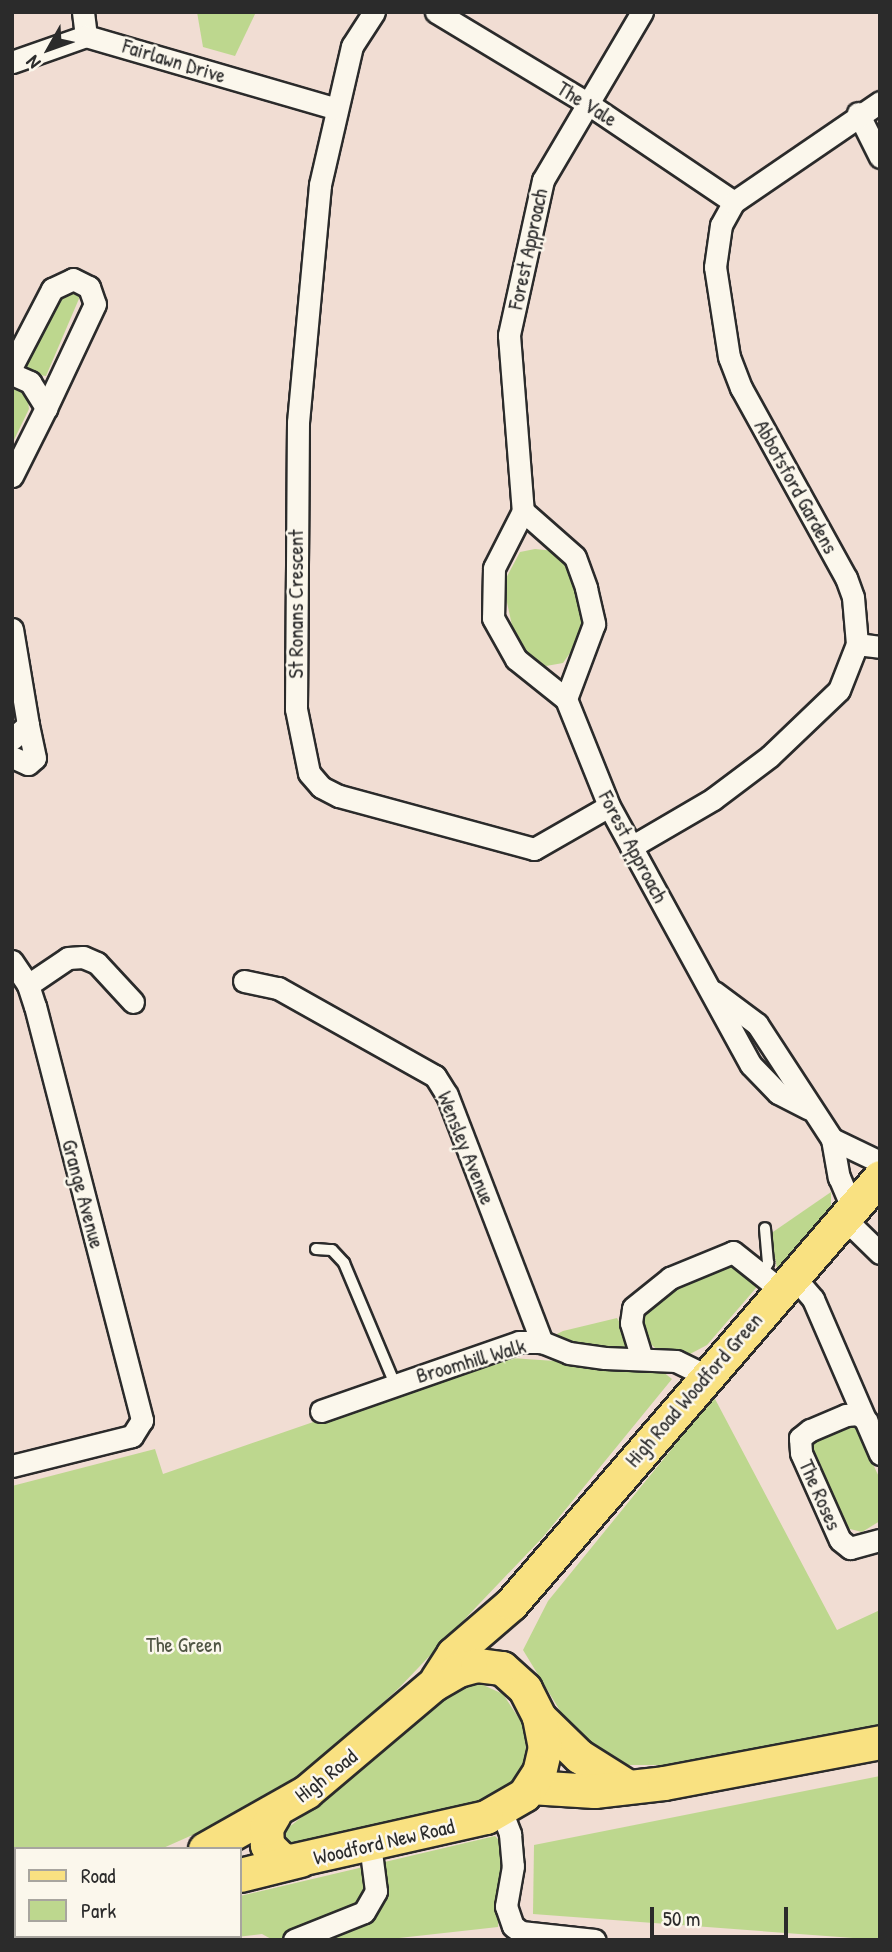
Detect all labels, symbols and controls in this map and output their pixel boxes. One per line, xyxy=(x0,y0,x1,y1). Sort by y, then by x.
north arrow xyxy=(14,14,84,84)
street label: Fairlawn Drive xyxy=(119,33,229,89)
text: N xyxy=(20,50,46,75)
street label: The Vale xyxy=(552,76,622,132)
street label: Forest Approach xyxy=(503,186,553,312)
street label: Abbotsford Gardens xyxy=(749,416,843,558)
street label: St Ronans Crescent xyxy=(283,529,309,679)
street label: Forest Approach xyxy=(593,787,673,907)
street label: Wensley Avenue xyxy=(432,1088,500,1208)
street label: Grange Avenue xyxy=(56,1137,110,1251)
street label: High Road Woodford Green xyxy=(620,1308,768,1472)
street label: Broomhill Walk xyxy=(413,1333,529,1389)
street label: The Roses xyxy=(793,1456,847,1534)
park label: The Green xyxy=(146,1632,222,1658)
street label: High Road xyxy=(290,1744,362,1808)
street label: Woodford New Road xyxy=(311,1814,457,1870)
legend xyxy=(14,1847,242,1938)
text: Road xyxy=(81,1861,115,1890)
scale bar xyxy=(654,1892,792,1936)
text: Park xyxy=(81,1896,116,1925)
text: 50 m xyxy=(663,1904,700,1933)

